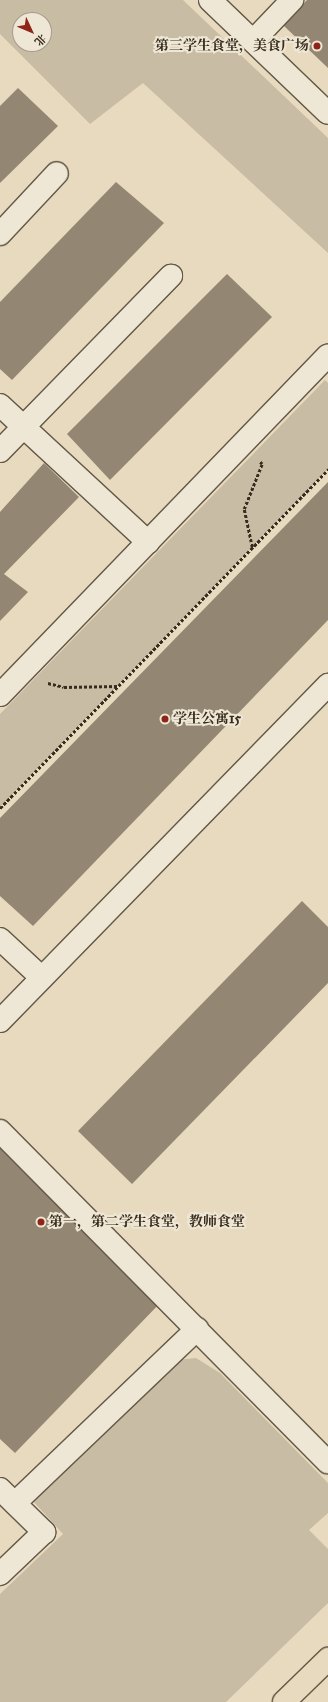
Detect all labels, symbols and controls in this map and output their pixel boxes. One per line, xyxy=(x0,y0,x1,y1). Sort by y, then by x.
north arrow xyxy=(12,12,52,52)
text: 北 xyxy=(32,32,49,48)
place label: 第三学生食堂，美食广场 xyxy=(155,38,309,54)
marker: 第三学生食堂，美食广场 xyxy=(312,41,322,51)
place label: 学生公寓15 xyxy=(173,711,241,727)
marker: 学生公寓15 xyxy=(160,714,170,724)
place label: 第一，第二学生食堂，教师食堂 xyxy=(49,1214,245,1230)
marker: 第一，第二学生食堂，教师食堂 xyxy=(36,1217,46,1227)

